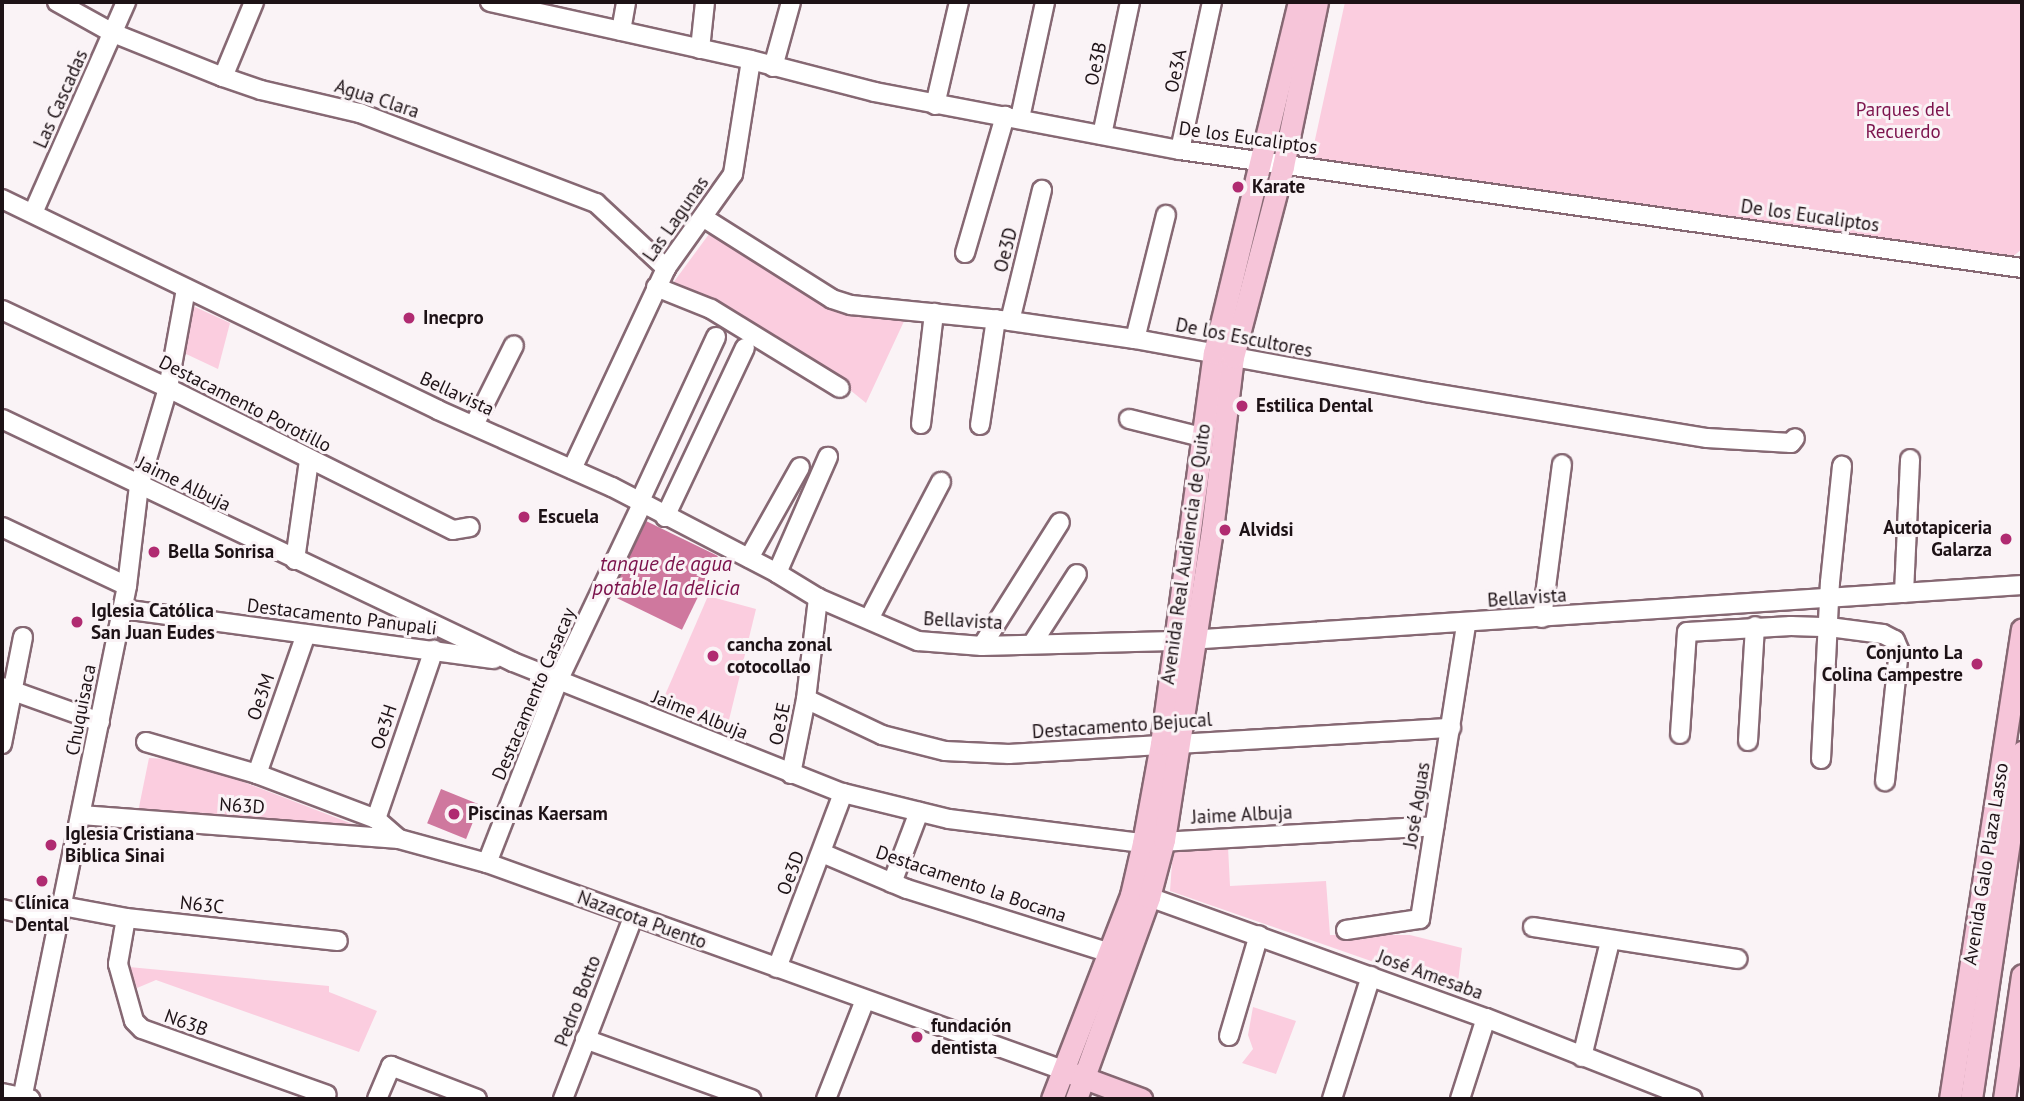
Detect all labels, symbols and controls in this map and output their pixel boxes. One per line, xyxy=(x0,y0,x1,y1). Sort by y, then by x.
street label: Oe3B xyxy=(1080,40,1112,88)
street label: Las Cascadas xyxy=(29,46,93,152)
street label: Oe3A xyxy=(1160,47,1192,95)
street label: Agua Clara xyxy=(332,75,422,123)
park label: Parques del Recuerdo xyxy=(1856,99,1950,143)
street label: De los Eucaliptos xyxy=(1177,117,1319,159)
street label: Las Lagunas xyxy=(638,172,714,266)
place label: Karate xyxy=(1252,176,1305,198)
marker: Karate xyxy=(1230,179,1246,195)
street label: De los Eucaliptos xyxy=(1739,195,1881,237)
street label: Oe3D xyxy=(989,225,1023,275)
place label: Inecpro xyxy=(423,307,484,329)
marker: Inecpro xyxy=(401,310,417,326)
street label: De los Escultores xyxy=(1174,314,1314,362)
street label: Destacamento Porotillo xyxy=(155,351,335,457)
street label: Bellavista xyxy=(416,367,498,421)
place label: Estilica Dental xyxy=(1256,395,1373,417)
marker: Estilica Dental xyxy=(1234,398,1250,414)
street label: Avenida Real Audiencia de Quito xyxy=(1156,422,1216,686)
street label: Jaime Albuja xyxy=(133,451,235,517)
place label: Escuela xyxy=(538,506,599,528)
marker: Escuela xyxy=(516,509,532,525)
place label: Autotapiceria Galarza xyxy=(1883,517,1992,561)
place label: Alvidsi xyxy=(1239,519,1294,541)
marker: Alvidsi xyxy=(1217,522,1233,538)
marker: Autotapiceria Galarza xyxy=(1998,531,2014,547)
place label: Bella Sonrisa xyxy=(168,541,274,563)
marker: Bella Sonrisa xyxy=(146,544,162,560)
water label: tanque de agua potable la delicia xyxy=(592,551,740,601)
street label: Bellavista xyxy=(1487,584,1567,612)
street label: Destacamento Panupali xyxy=(246,594,438,640)
place label: Iglesia Católica San Juan Eudes xyxy=(91,600,215,644)
street label: Destacamento Casacay xyxy=(487,604,581,784)
street label: Bellavista xyxy=(923,608,1003,634)
marker: Iglesia Católica San Juan Eudes xyxy=(69,614,85,630)
place label: cancha zonal cotocollao xyxy=(727,634,832,678)
place label: Conjunto La Colina Campestre xyxy=(1822,642,1963,686)
marker: cancha zonal cotocollao xyxy=(705,648,721,664)
marker: Conjunto La Colina Campestre xyxy=(1969,656,1985,672)
street label: Chuquisaca xyxy=(61,662,101,758)
street label: Oe3M xyxy=(242,671,280,723)
street label: Jaime Albuja xyxy=(649,685,751,745)
street label: Oe3E xyxy=(765,701,795,747)
street label: Oe3H xyxy=(366,702,402,752)
street label: Destacamento Bejucal xyxy=(1031,708,1213,744)
street label: José Aguas xyxy=(1399,760,1435,850)
street label: Avenida Galo Plaza Lasso xyxy=(1959,761,2013,967)
street label: N63D xyxy=(218,793,266,819)
street label: Jaime Albuja xyxy=(1191,801,1293,829)
place label: Piscinas Kaersam xyxy=(468,803,608,825)
marker: Piscinas Kaersam xyxy=(446,806,462,822)
place label: Iglesia Cristiana Biblica Sinai xyxy=(65,823,194,867)
marker: Iglesia Cristiana Biblica Sinai xyxy=(43,837,59,853)
street label: Destacamento la Bocana xyxy=(873,841,1069,927)
street label: Oe3D xyxy=(772,848,810,898)
marker: Clínica Dental xyxy=(34,873,50,889)
street label: Nazacota Puento xyxy=(574,886,710,954)
street label: N63C xyxy=(179,891,225,919)
place label: Clínica Dental xyxy=(15,892,69,936)
street label: José Amesaba xyxy=(1374,945,1486,1005)
street label: Pedro Botto xyxy=(550,952,606,1050)
street label: N63B xyxy=(161,1005,211,1041)
place label: fundación dentista xyxy=(931,1015,1011,1059)
marker: fundación dentista xyxy=(909,1029,925,1045)

